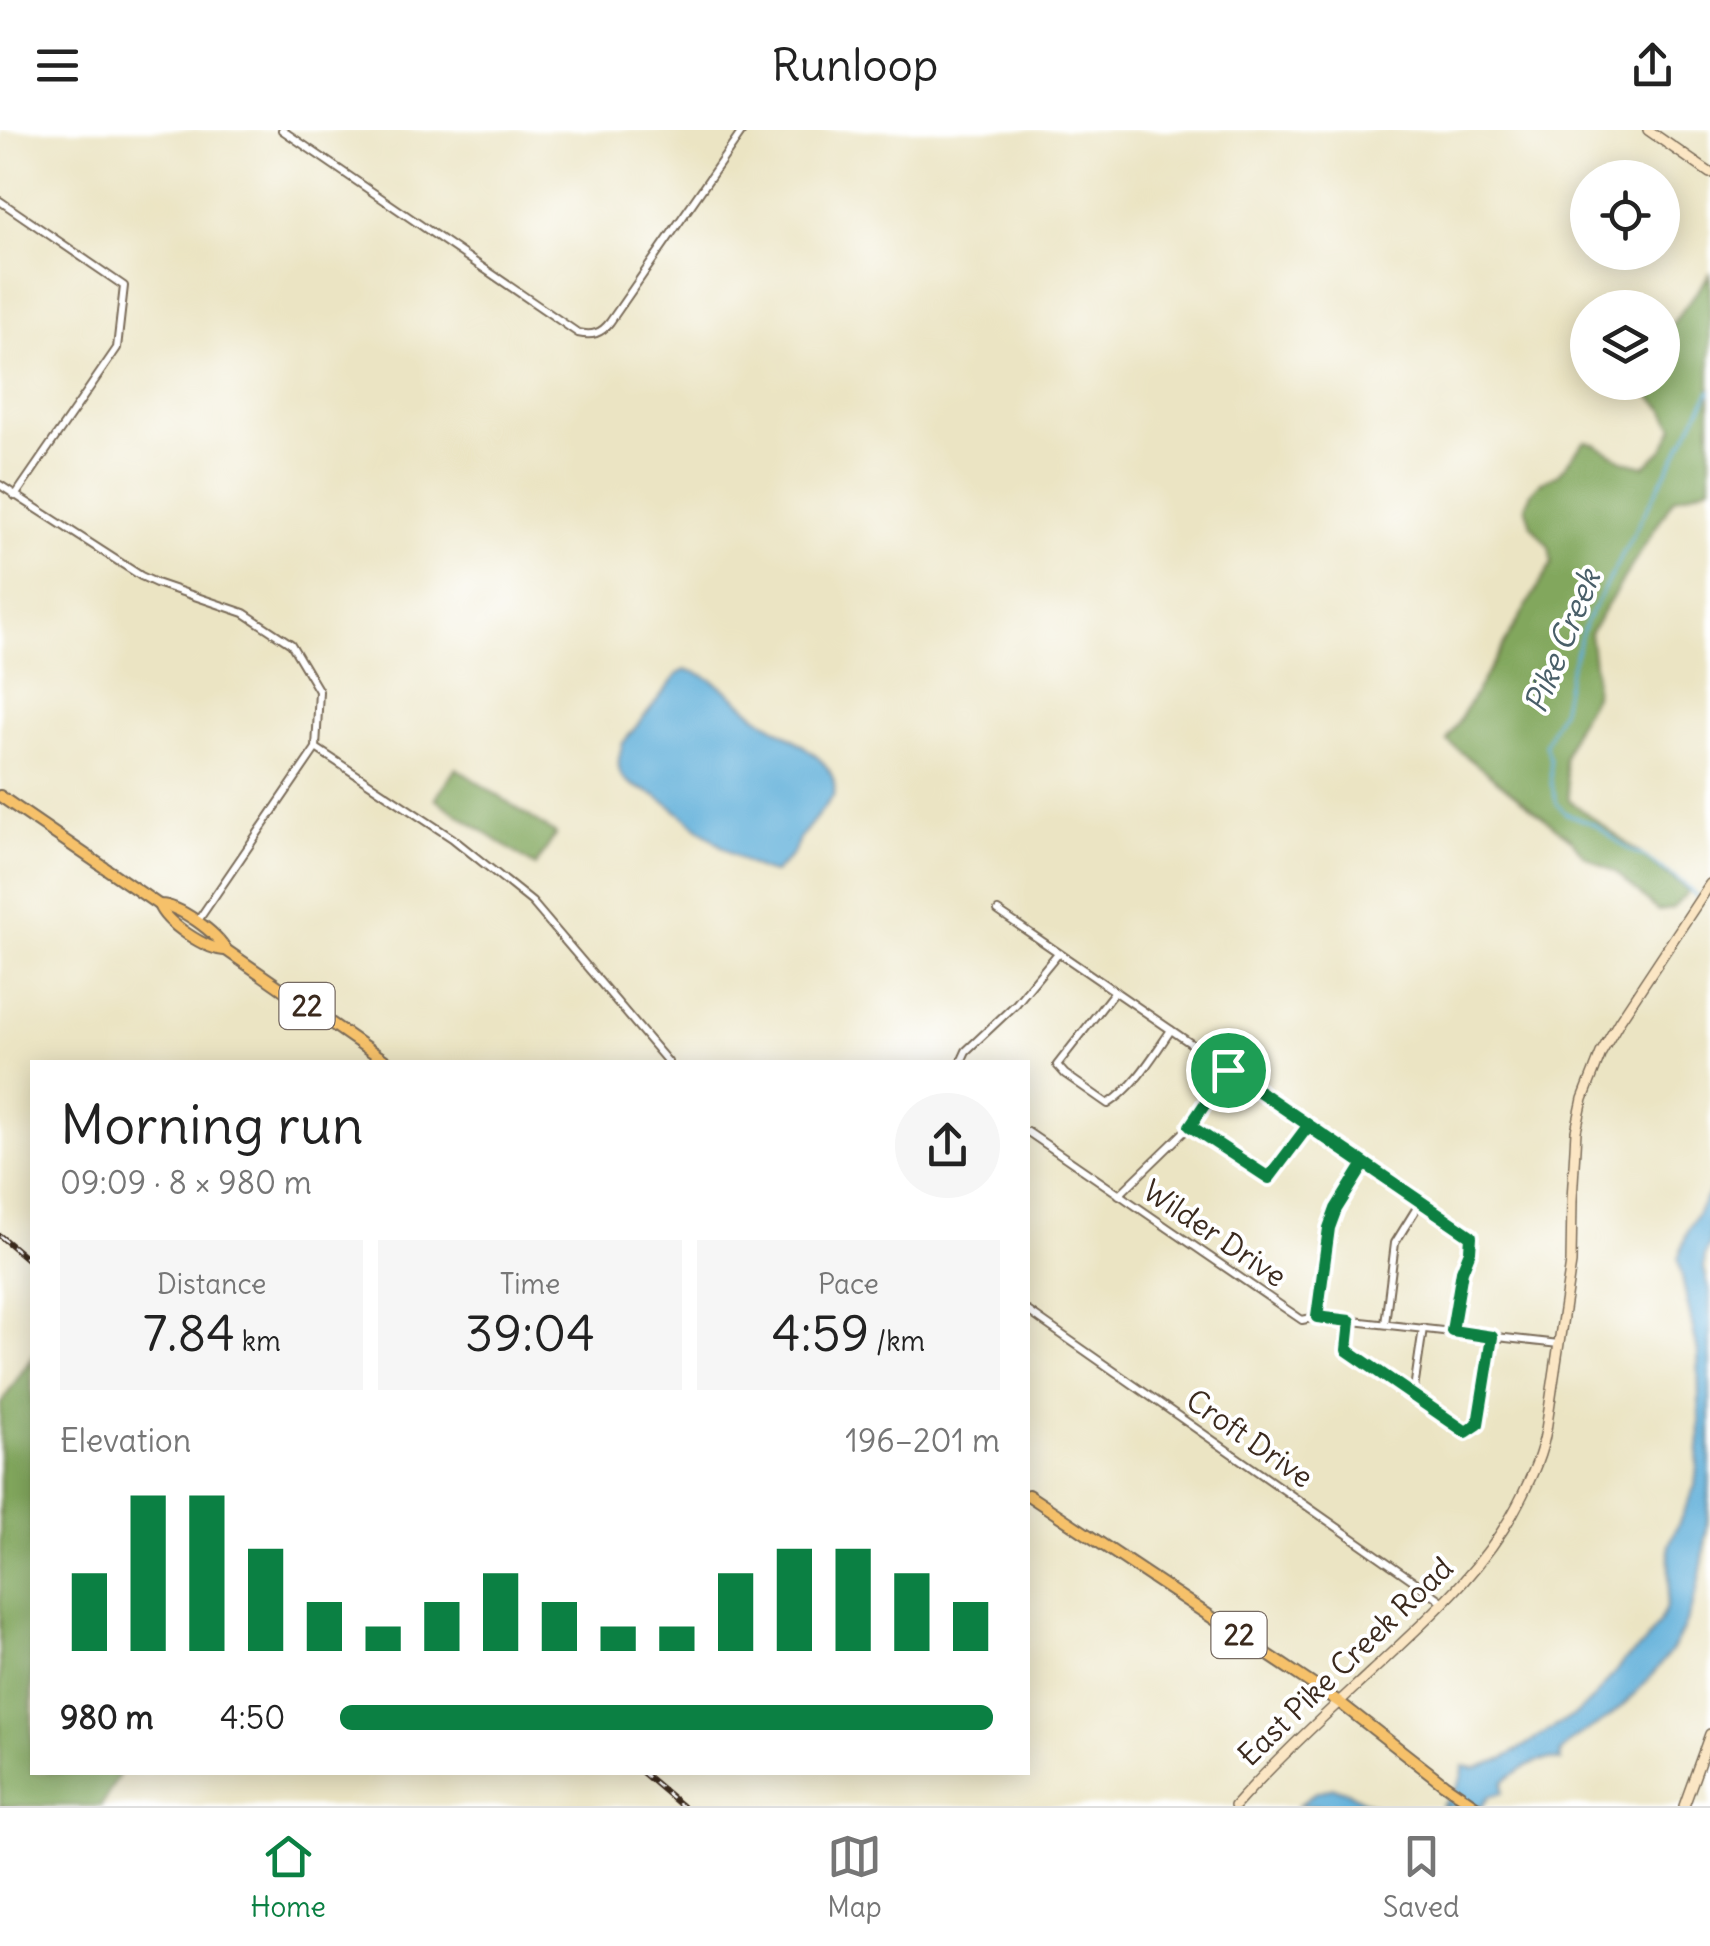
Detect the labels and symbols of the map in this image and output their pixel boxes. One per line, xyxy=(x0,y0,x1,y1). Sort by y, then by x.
water label: Pike Creek xyxy=(1515,561,1610,719)
road number: 22 xyxy=(280,983,334,1029)
pin xyxy=(1186,1028,1271,1113)
street label: Wilder Drive xyxy=(1136,1171,1294,1295)
street label: Croft Drive xyxy=(1179,1380,1321,1496)
street label: East Pike Creek Road xyxy=(1230,1549,1460,1773)
road number: 22 xyxy=(1212,1612,1266,1658)

